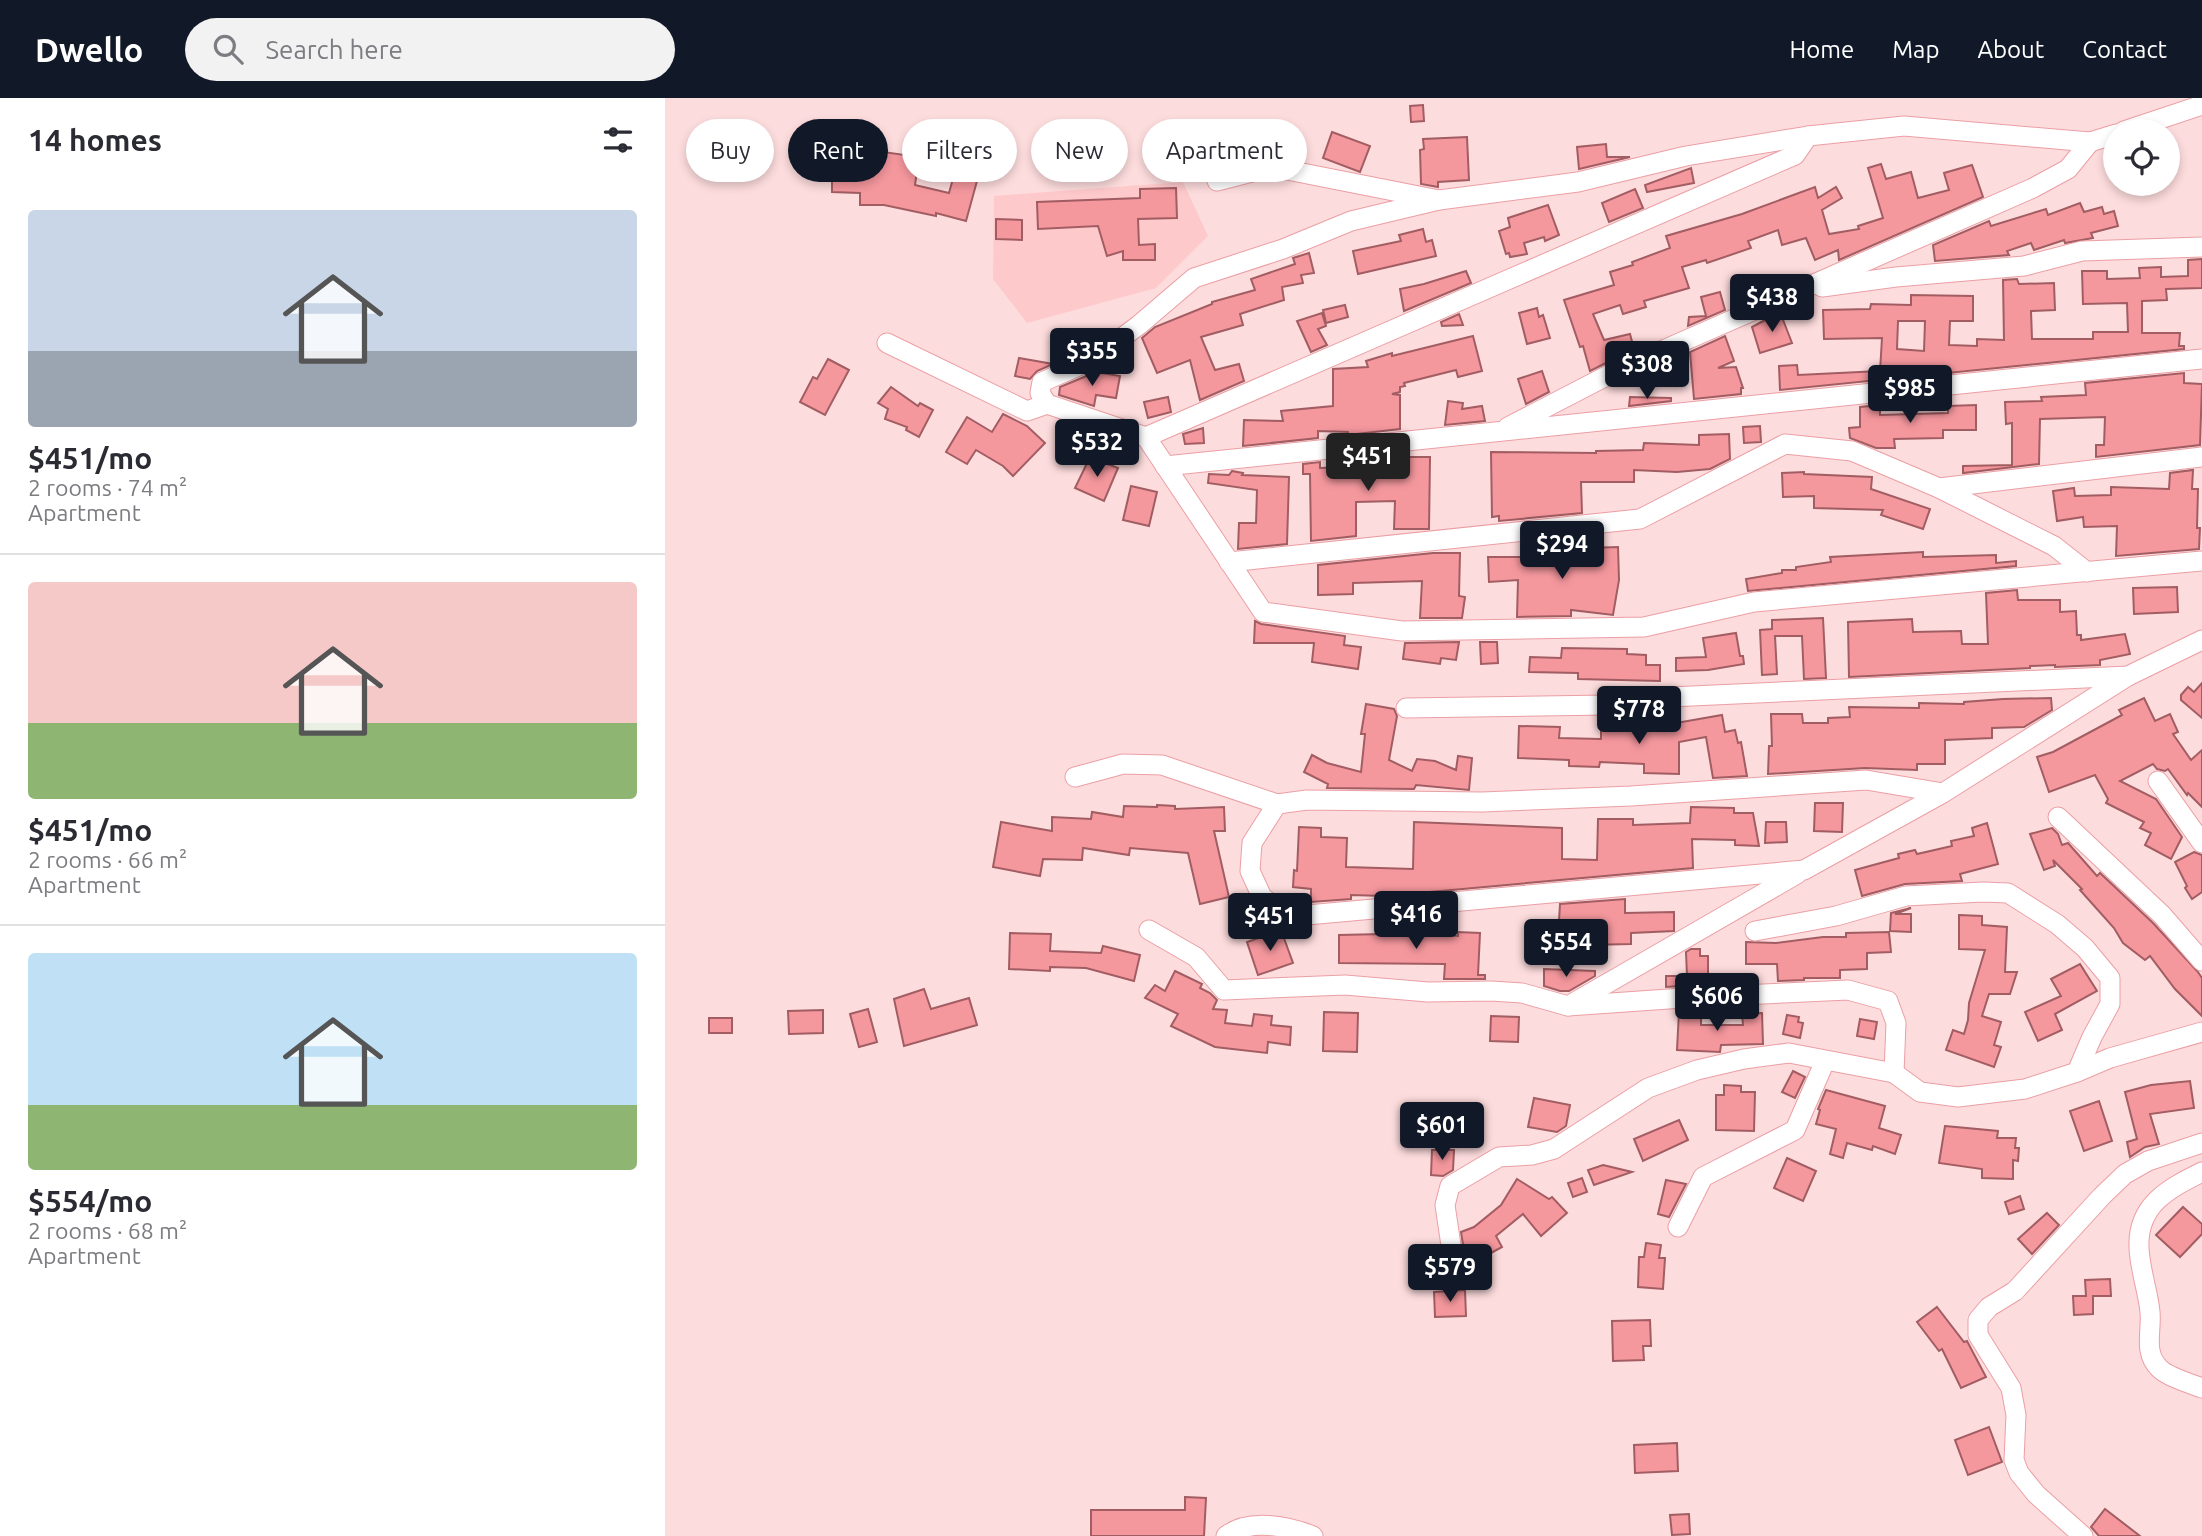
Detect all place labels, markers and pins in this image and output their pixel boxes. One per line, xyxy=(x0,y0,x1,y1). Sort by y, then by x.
pin: $438 xyxy=(1731,274,1813,334)
pin: $355 xyxy=(1051,328,1133,388)
pin: $308 xyxy=(1606,342,1688,401)
pin: $985 xyxy=(1869,366,1951,425)
pin: $532 xyxy=(1056,420,1138,479)
pin: $451 xyxy=(1327,434,1409,493)
pin: $294 xyxy=(1521,522,1603,581)
pin: $778 xyxy=(1598,686,1680,746)
pin: $416 xyxy=(1375,892,1457,951)
pin: $451 xyxy=(1229,894,1311,953)
pin: $554 xyxy=(1525,920,1607,979)
pin: $606 xyxy=(1676,974,1758,1033)
pin: $601 xyxy=(1401,1102,1483,1162)
pin: $579 xyxy=(1409,1244,1491,1304)

